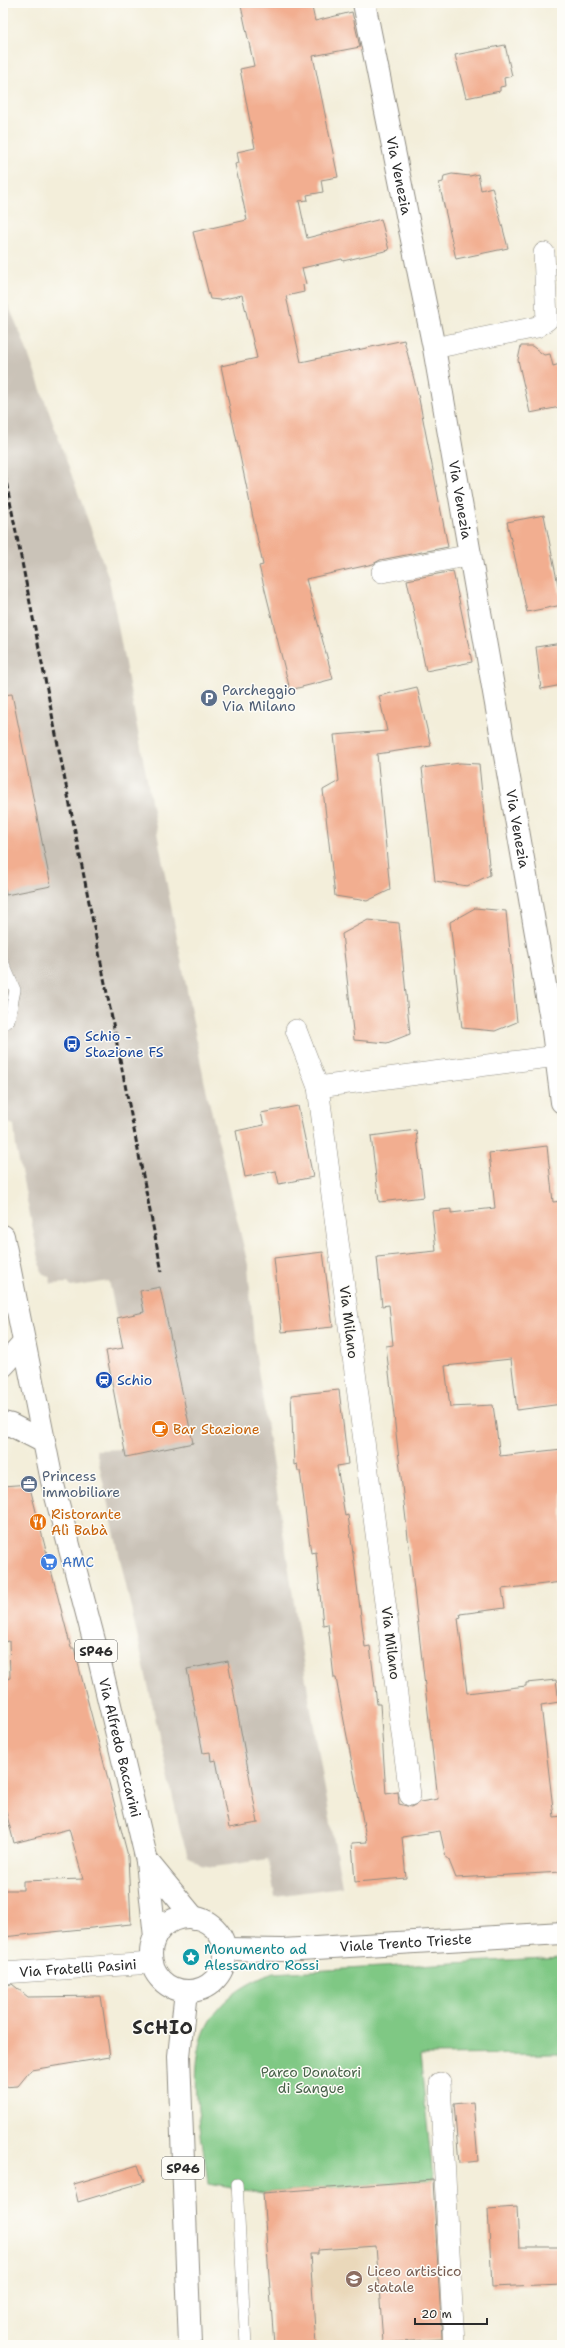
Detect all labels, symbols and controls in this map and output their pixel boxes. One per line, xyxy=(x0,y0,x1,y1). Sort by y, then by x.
street label: Via Venezia xyxy=(382,135,416,217)
street label: Via Venezia xyxy=(445,459,476,541)
place label: Parcheggio Via Milano xyxy=(222,681,296,715)
parking icon: Parcheggio Via Milano xyxy=(199,688,219,708)
street label: Via Venezia xyxy=(502,788,534,870)
place label: Schio - Stazione FS xyxy=(85,1027,164,1061)
bus stop icon: Schio - Stazione FS xyxy=(62,1034,82,1054)
street label: Via Milano xyxy=(336,1284,362,1360)
station icon: Schio xyxy=(94,1370,114,1390)
place label: Schio xyxy=(117,1371,152,1389)
cafe icon: Bar Stazione xyxy=(150,1419,170,1439)
place label: Bar Stazione xyxy=(173,1420,260,1438)
place label: Princess immobiliare xyxy=(42,1467,120,1501)
office icon: Princess immobiliare xyxy=(19,1474,39,1494)
place label: Ristorante Alì Babà xyxy=(51,1505,122,1539)
restaurant icon: Ristorante Alì Babà xyxy=(28,1512,48,1532)
supermarket icon: AMC xyxy=(39,1552,59,1572)
place label: AMC xyxy=(62,1553,94,1571)
street label: Via Milano xyxy=(378,1605,404,1681)
road number: SP46 xyxy=(75,1640,117,1662)
street label: Via Alfredo Baccarini xyxy=(95,1676,145,1819)
street label: Viale Trento Trieste xyxy=(339,1930,472,1956)
place label: Monumento ad Alessandro Rossi xyxy=(204,1940,319,1974)
place icon: Monumento ad Alessandro Rossi xyxy=(181,1947,201,1967)
street label: Via Fratelli Pasini xyxy=(18,1955,137,1981)
district label: SCHIO xyxy=(132,2016,194,2040)
park label: Parco Donatori di Sangue xyxy=(261,2063,361,2097)
road number: SP46 xyxy=(162,2157,204,2179)
place label: Liceo artistico statale xyxy=(367,2262,462,2296)
school or university icon: Liceo artistico statale xyxy=(344,2269,364,2289)
scale bar xyxy=(415,2300,487,2326)
text: 20 m xyxy=(421,2306,452,2322)

